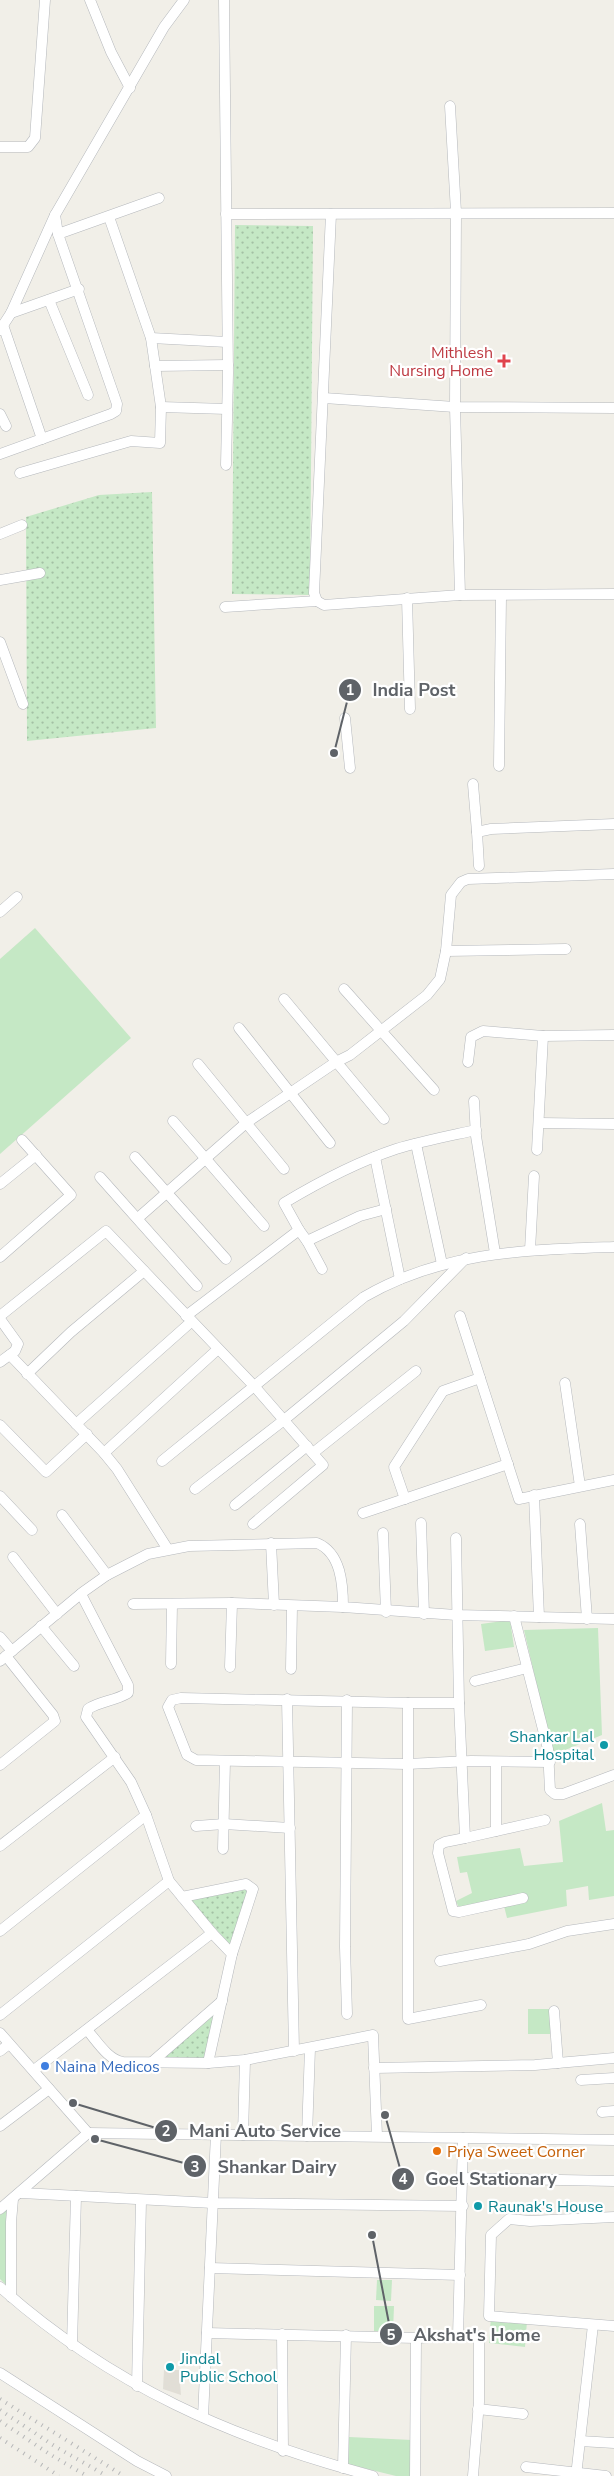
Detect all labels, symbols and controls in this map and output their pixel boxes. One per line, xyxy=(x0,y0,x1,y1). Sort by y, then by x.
place label: Mithlesh Nursing Home xyxy=(389,342,493,382)
marker: Mithlesh Nursing Home xyxy=(497,354,511,368)
callout: India Post xyxy=(338,673,465,706)
text: India Post xyxy=(373,678,456,702)
text: 1 xyxy=(345,680,355,700)
place label: Shankar Lal Hospital xyxy=(509,1726,594,1766)
marker: Shankar Lal Hospital xyxy=(598,1739,610,1751)
place label: Naina Medicos xyxy=(55,2056,160,2078)
marker: Naina Medicos xyxy=(39,2060,51,2072)
callout: Mani Auto Service xyxy=(154,2115,351,2148)
text: Mani Auto Service xyxy=(189,2119,341,2143)
text: 2 xyxy=(161,2121,171,2141)
place label: Priya Sweet Corner xyxy=(447,2141,585,2163)
marker: Priya Sweet Corner xyxy=(431,2145,443,2157)
callout: Shankar Dairy xyxy=(183,2150,347,2183)
text: Shankar Dairy xyxy=(218,2155,337,2179)
text: 3 xyxy=(190,2157,200,2177)
callout: Goel Stationary xyxy=(391,2163,567,2196)
text: Goel Stationary xyxy=(425,2167,557,2191)
text: 4 xyxy=(398,2169,408,2189)
place label: Raunak's House xyxy=(488,2196,603,2218)
marker: Raunak's House xyxy=(472,2200,484,2212)
callout: Akshat's Home xyxy=(378,2318,550,2351)
text: Akshat's Home xyxy=(414,2323,541,2347)
text: 5 xyxy=(386,2325,396,2345)
place label: Jindal Public School xyxy=(179,2348,277,2388)
marker: Jindal Public School xyxy=(164,2361,176,2373)

